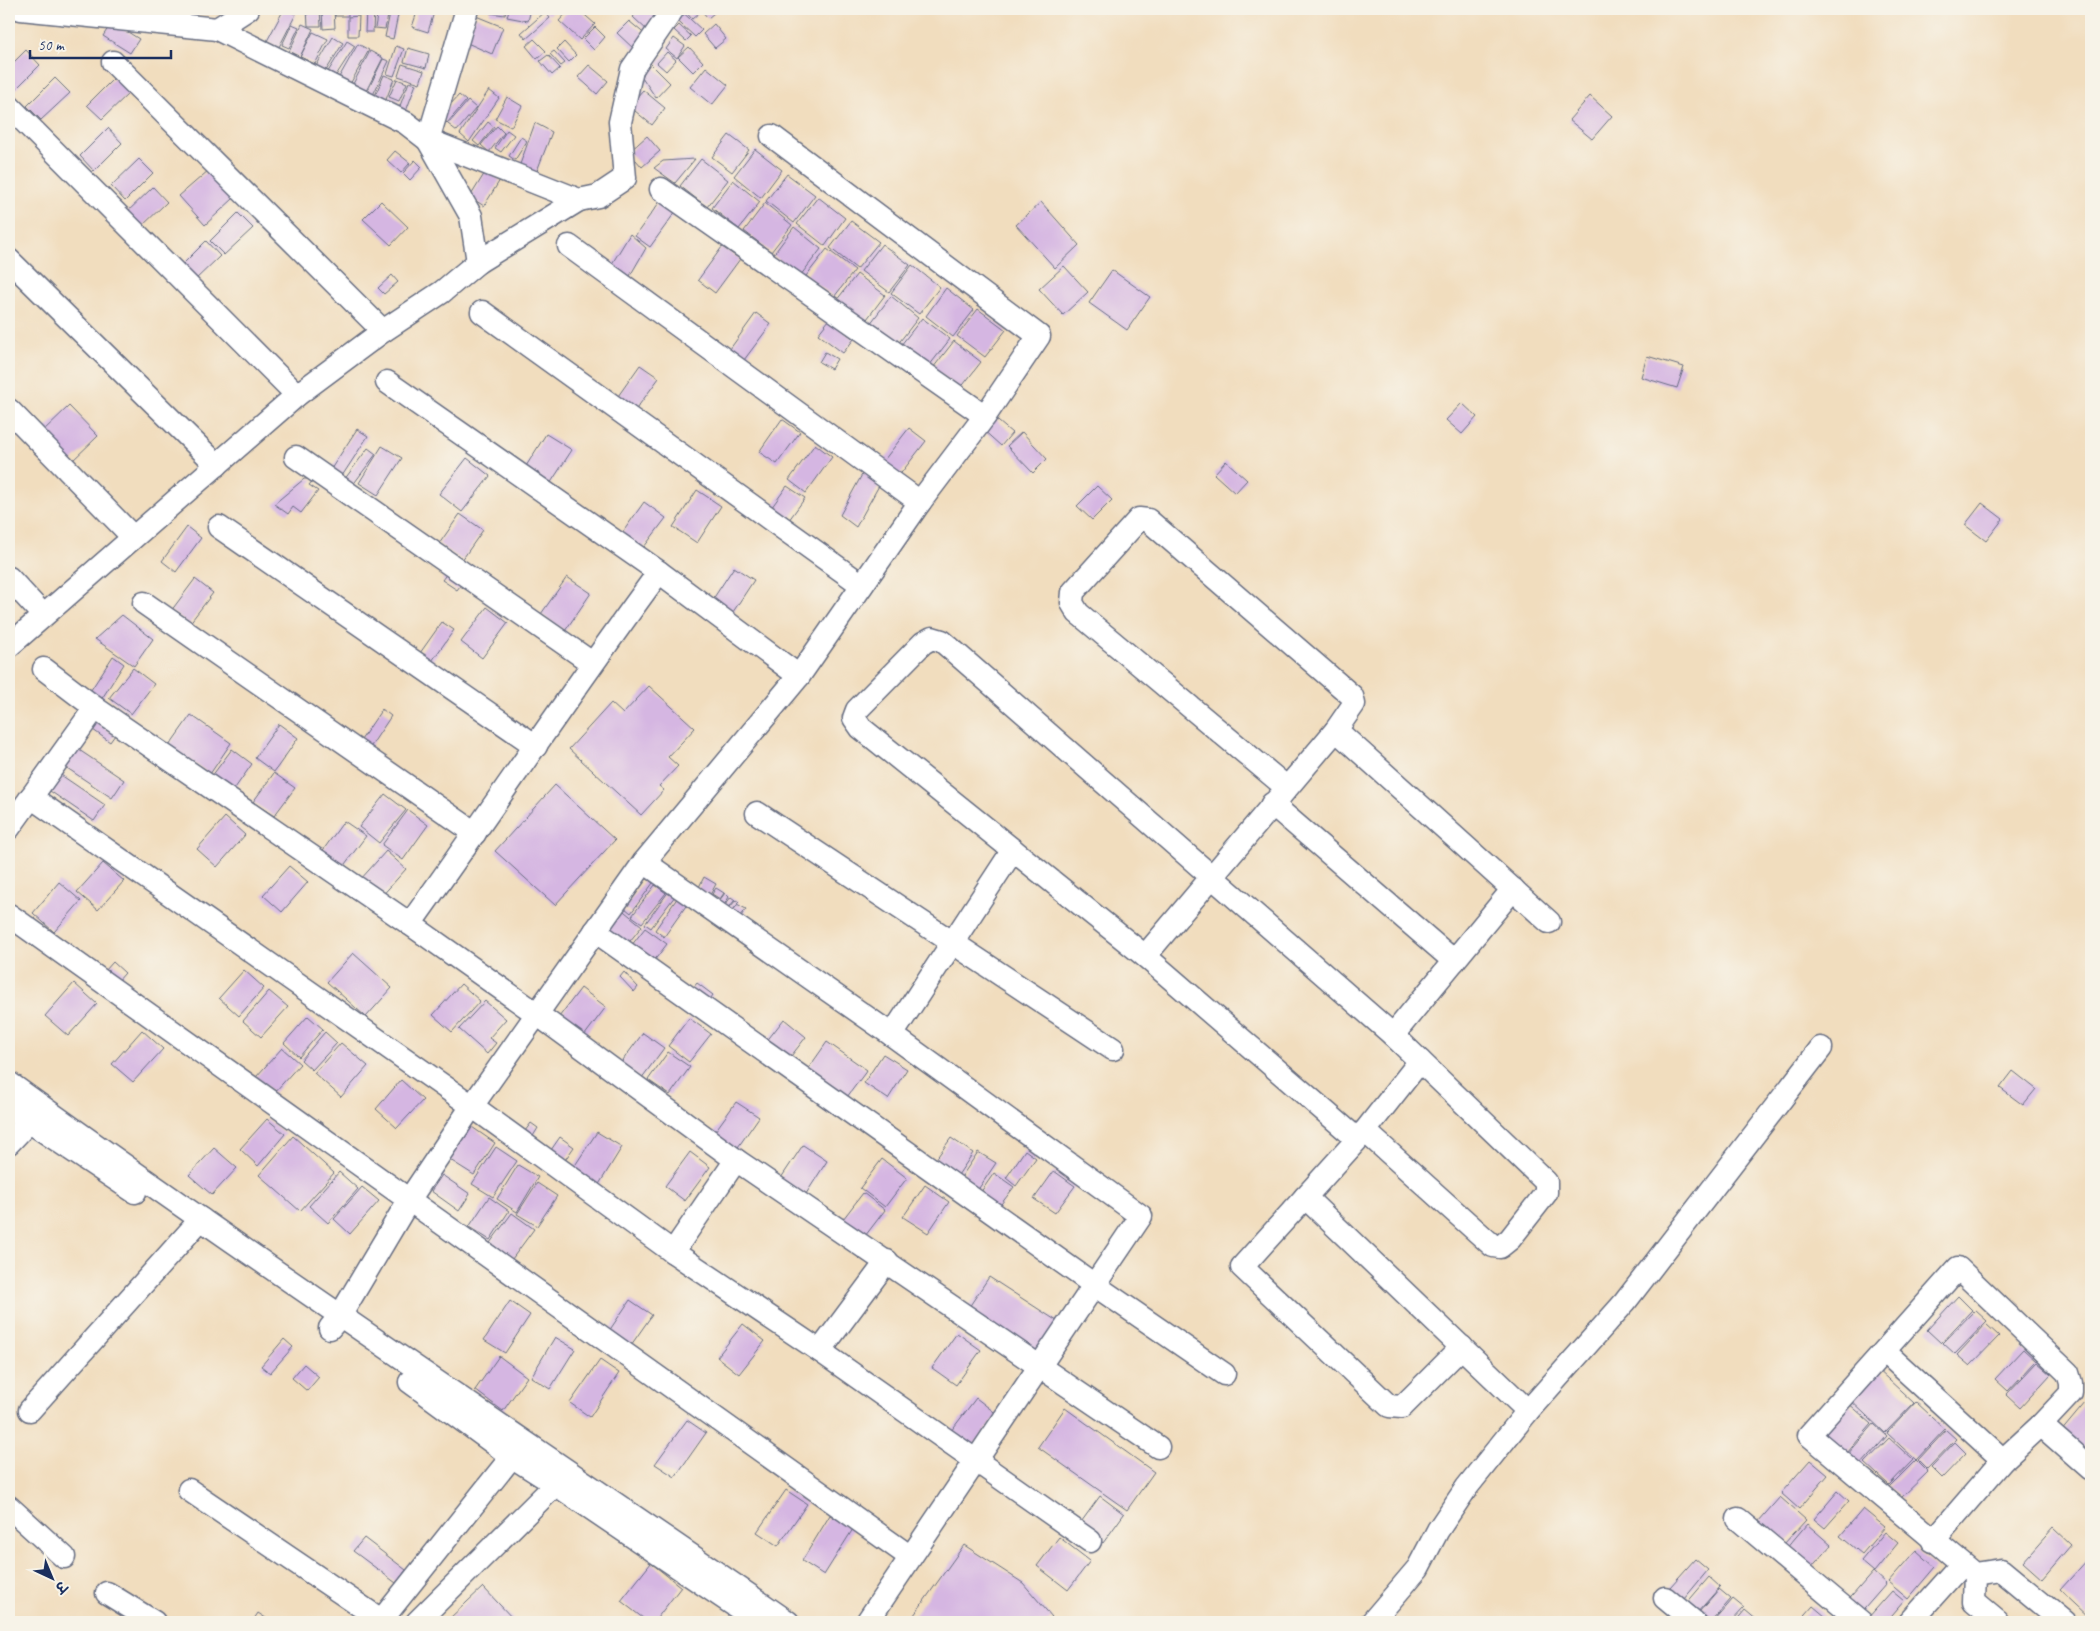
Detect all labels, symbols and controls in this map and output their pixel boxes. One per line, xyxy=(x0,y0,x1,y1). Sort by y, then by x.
scale bar xyxy=(30,28,171,60)
text: 50 m xyxy=(38,36,65,55)
north arrow xyxy=(28,1554,78,1604)
text: उ xyxy=(50,1576,71,1598)

